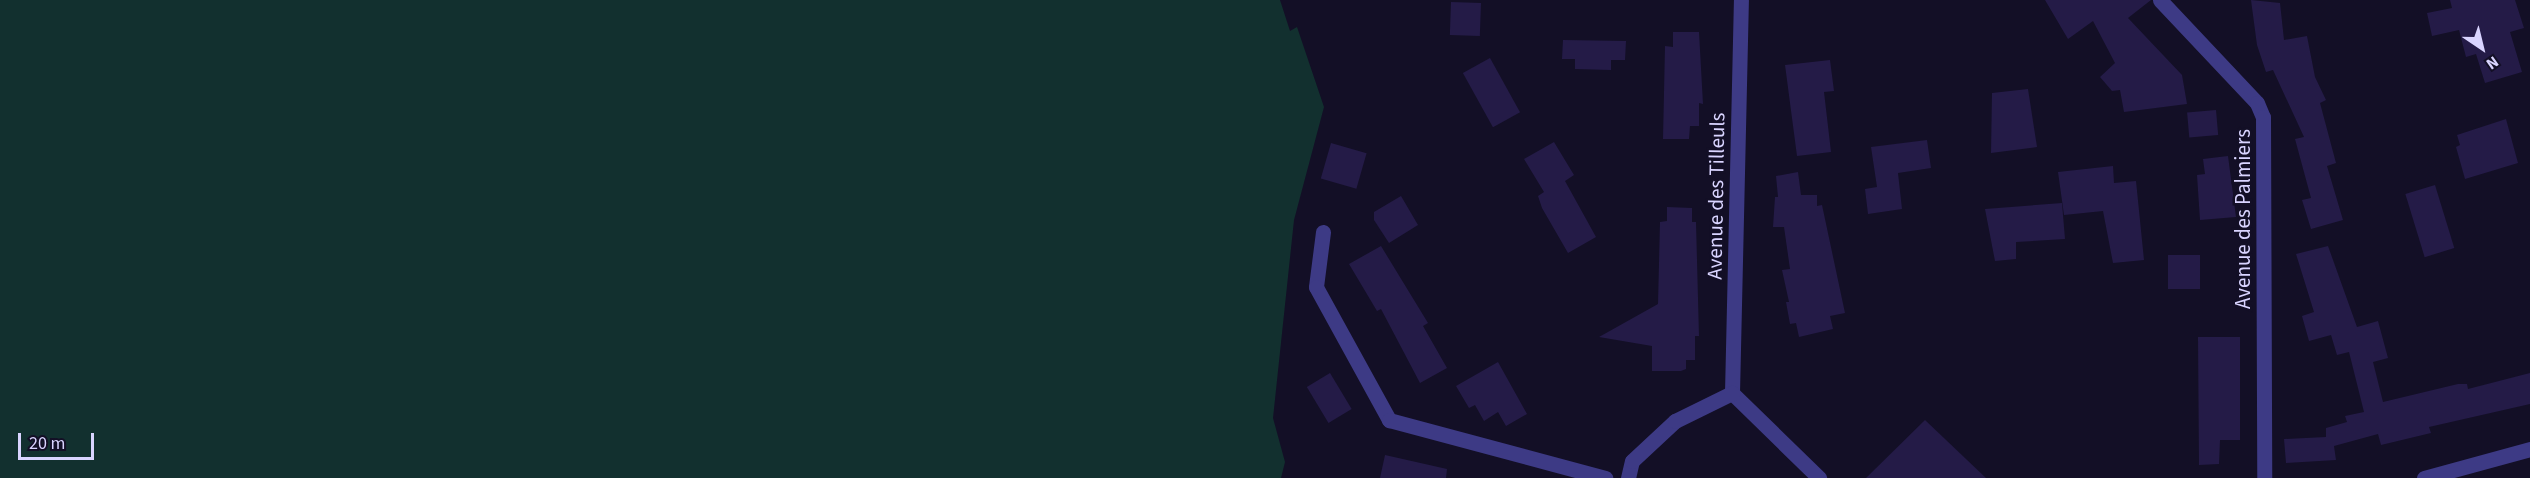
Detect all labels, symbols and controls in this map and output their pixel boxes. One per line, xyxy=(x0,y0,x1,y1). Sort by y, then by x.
north arrow xyxy=(2452,18,2512,78)
text: N xyxy=(2482,51,2503,75)
street label: Avenue des Tilleuls xyxy=(1702,112,1730,280)
street label: Avenue des Palmiers xyxy=(2230,129,2256,309)
scale bar xyxy=(21,421,98,459)
text: 20 m xyxy=(29,431,65,456)

